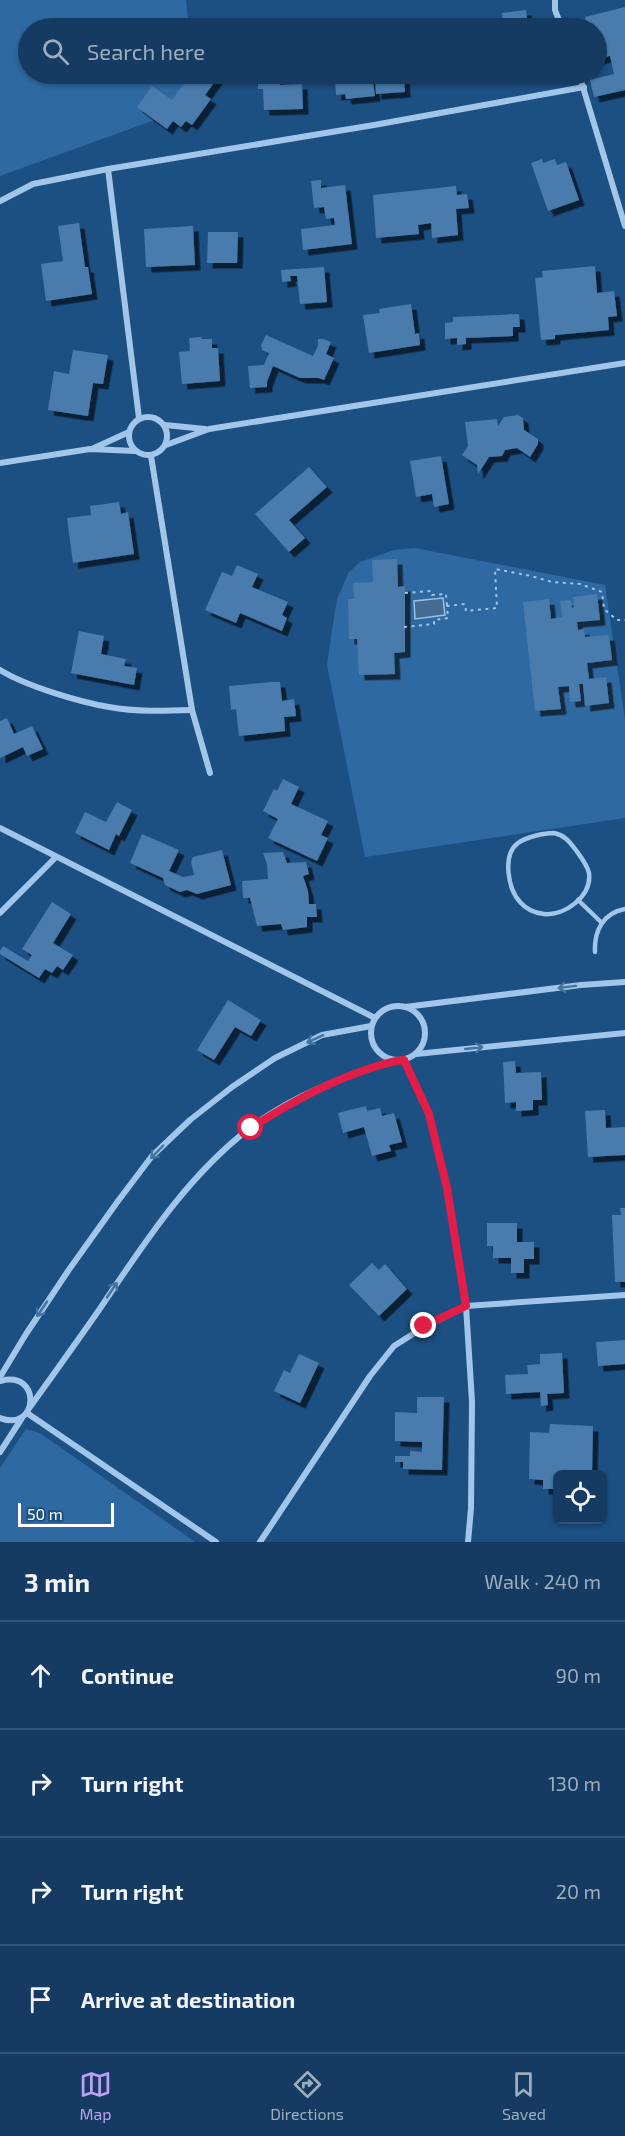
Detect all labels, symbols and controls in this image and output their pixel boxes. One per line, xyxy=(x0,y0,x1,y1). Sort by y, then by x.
search box xyxy=(18,18,607,84)
icon: search xyxy=(39,35,72,68)
text: Search here xyxy=(87,38,205,64)
one-way arrow xyxy=(557,982,577,993)
one-way arrow xyxy=(306,1034,324,1045)
one-way arrow xyxy=(463,1042,483,1053)
route start xyxy=(237,1114,263,1140)
one-way arrow xyxy=(150,1144,164,1159)
one-way arrow xyxy=(106,1282,118,1299)
one-way arrow xyxy=(36,1300,48,1317)
route end xyxy=(410,1312,436,1338)
map controls xyxy=(553,1470,607,1524)
button: locate xyxy=(553,1470,607,1524)
scale bar xyxy=(18,1500,114,1528)
text: 50 m xyxy=(27,1504,63,1523)
text: 3 min xyxy=(24,1566,90,1597)
text: Walk · 240 m xyxy=(484,1569,601,1593)
icon: ahead xyxy=(24,1659,57,1692)
text: Continue xyxy=(81,1662,174,1688)
text: 90 m xyxy=(556,1663,601,1687)
icon: right xyxy=(24,1767,57,1800)
text: Turn right xyxy=(81,1770,183,1796)
text: 130 m xyxy=(548,1771,601,1795)
icon: right xyxy=(24,1875,57,1908)
text: Turn right xyxy=(81,1878,183,1904)
text: 20 m xyxy=(556,1879,601,1903)
icon: arrive xyxy=(24,1983,57,2016)
text: Arrive at destination xyxy=(81,1986,295,2012)
tab: Map xyxy=(79,2068,112,2123)
tab: Directions xyxy=(270,2068,344,2123)
tab: Saved xyxy=(502,2068,546,2123)

